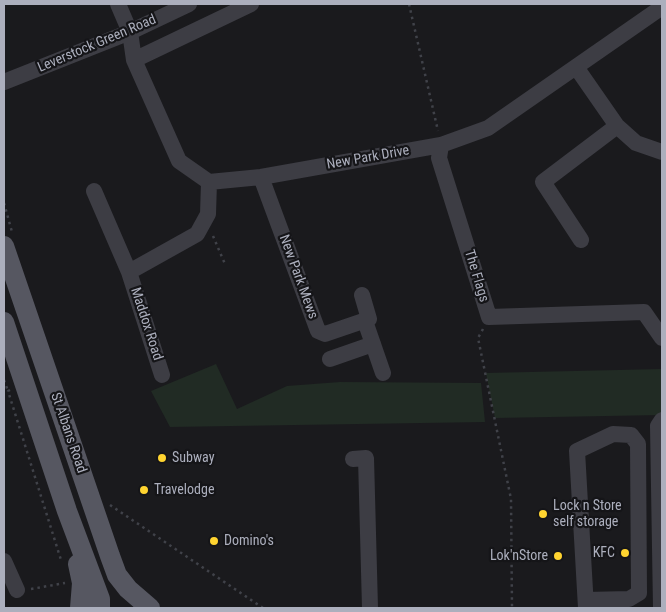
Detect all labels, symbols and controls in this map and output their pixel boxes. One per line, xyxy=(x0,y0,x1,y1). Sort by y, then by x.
street label: Leverstock Green Road xyxy=(35,11,159,77)
street label: New Park Drive xyxy=(325,142,411,174)
street label: New Park Mews xyxy=(275,233,321,321)
street label: The Flags xyxy=(460,248,492,304)
street label: Maddox Road xyxy=(126,285,166,363)
street label: St Albans Road xyxy=(46,391,90,475)
place label: Subway xyxy=(172,450,214,466)
marker: Subway xyxy=(156,452,168,464)
place label: Travelodge xyxy=(154,482,214,498)
marker: Travelodge xyxy=(138,484,150,496)
place label: Lock n Store self storage xyxy=(553,498,622,530)
marker: Lock n Store self storage xyxy=(537,508,549,520)
place label: Domino's xyxy=(224,533,274,549)
marker: Domino's xyxy=(208,535,220,547)
place label: KFC xyxy=(593,545,615,561)
marker: KFC xyxy=(619,547,631,559)
place label: Lok'nStore xyxy=(490,548,548,564)
marker: Lok'nStore xyxy=(552,550,564,562)

